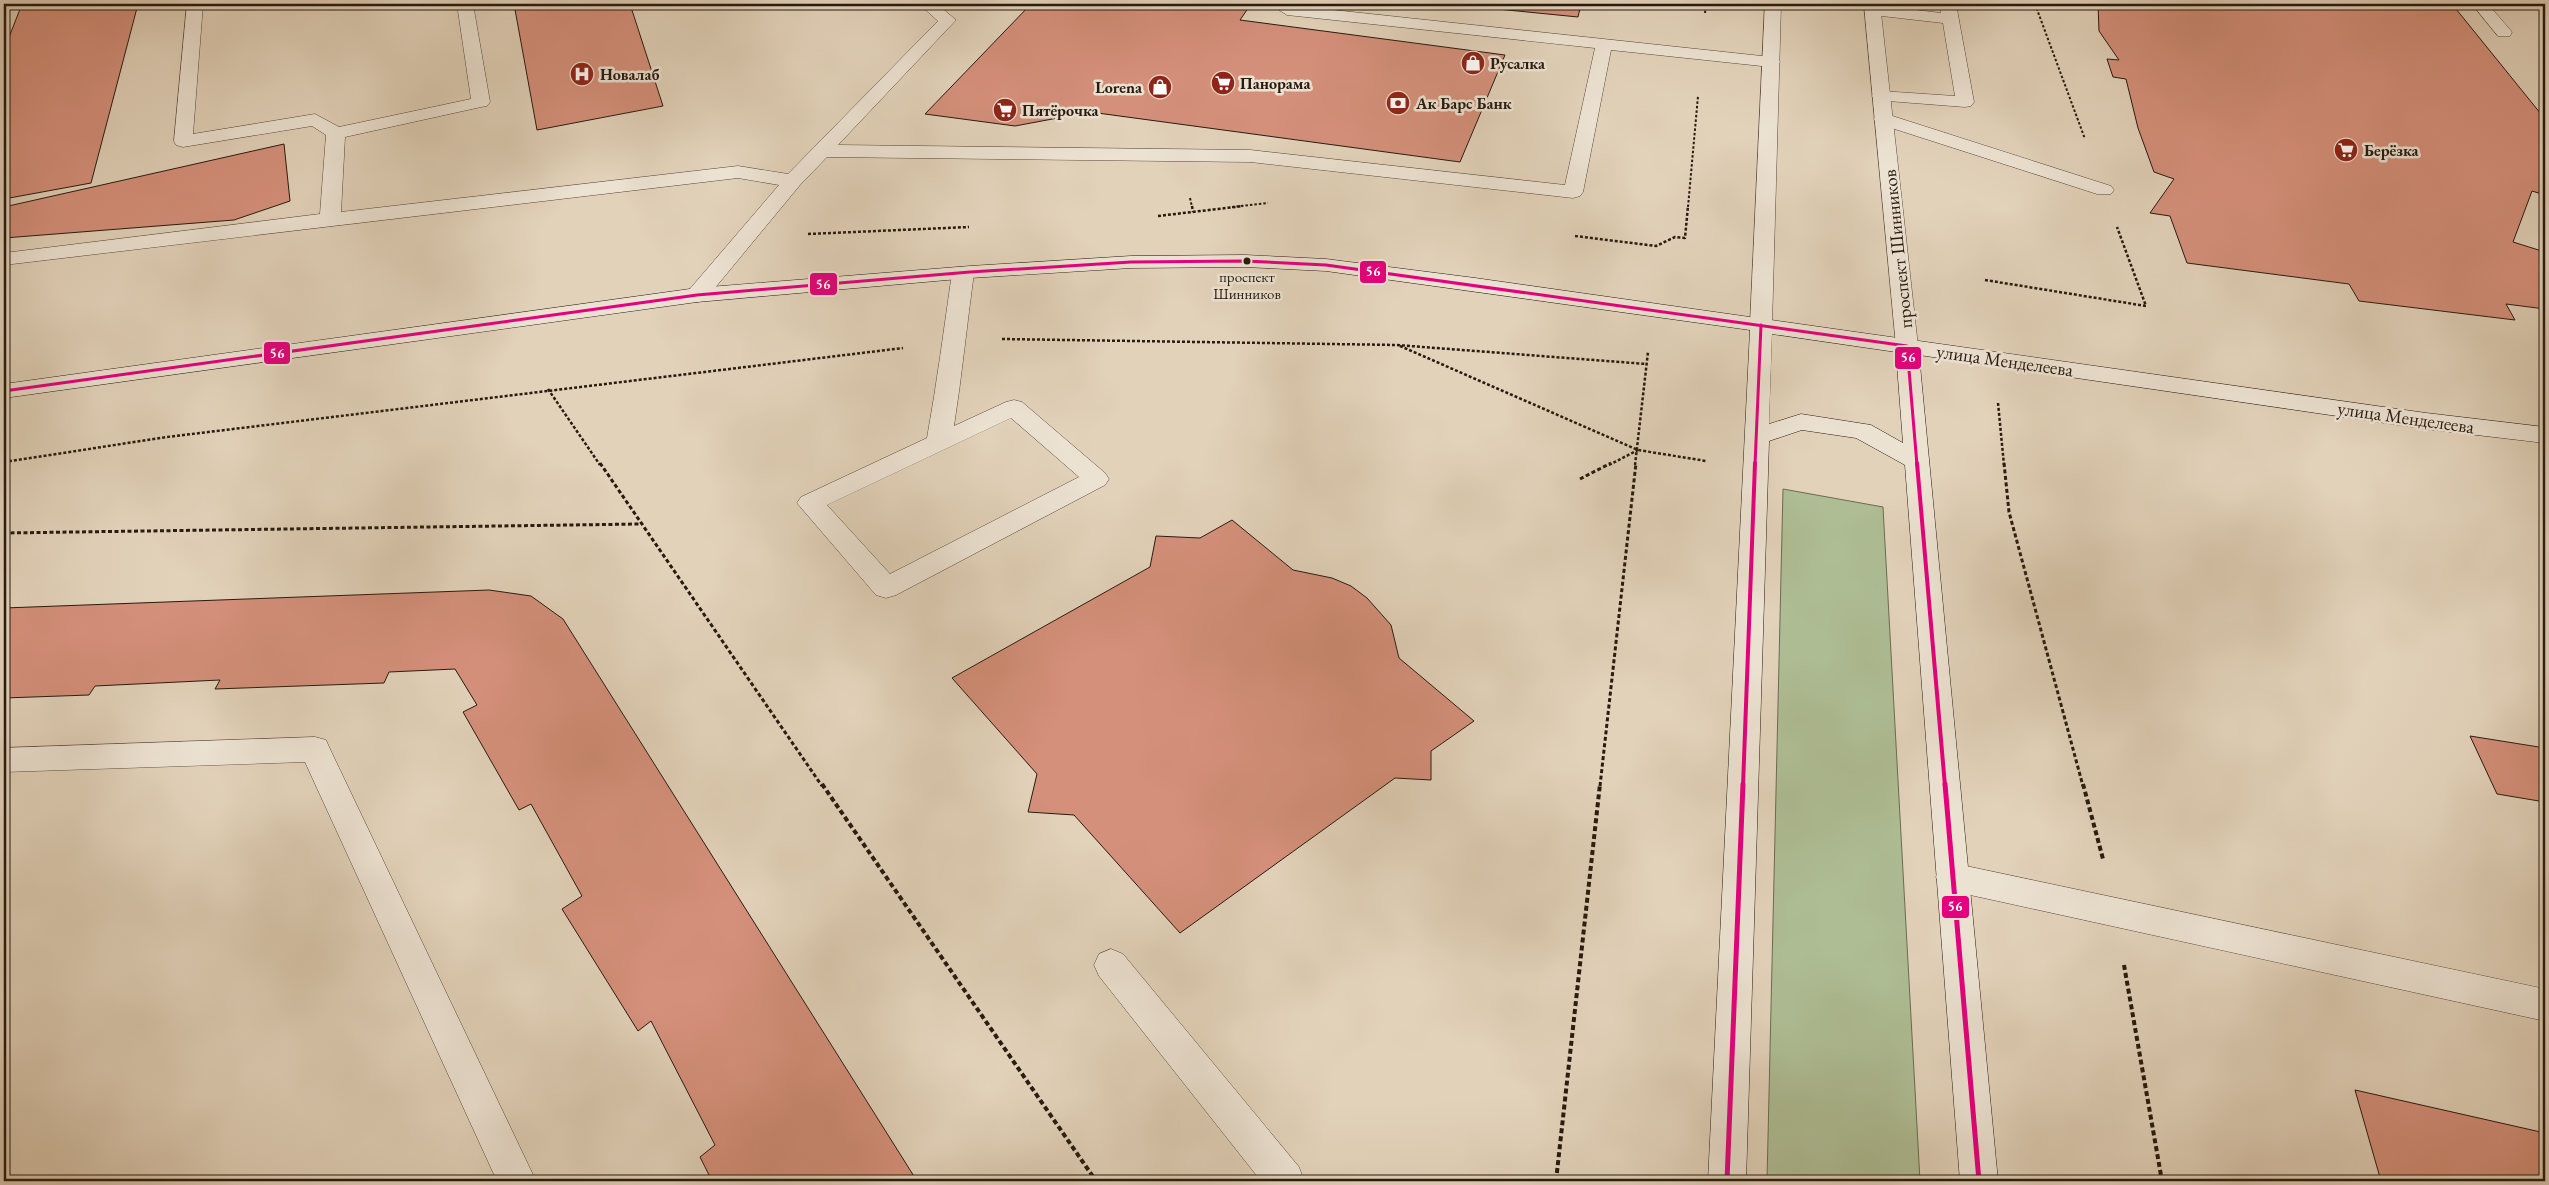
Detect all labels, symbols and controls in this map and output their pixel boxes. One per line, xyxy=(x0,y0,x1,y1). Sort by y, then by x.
shop icon: Русалка xyxy=(1460,50,1486,76)
place label: Русалка xyxy=(1490,53,1546,74)
hospital icon: Новалаб xyxy=(569,61,595,87)
place label: Новалаб xyxy=(600,64,659,85)
supermarket icon: Панорама xyxy=(1210,70,1236,96)
place label: Панорама xyxy=(1240,73,1311,94)
shop icon: Lorena xyxy=(1147,74,1173,100)
place label: Lorena xyxy=(1095,77,1143,98)
bank icon: Ак Барс Банк xyxy=(1385,90,1411,116)
place label: Ак Барс Банк xyxy=(1415,93,1512,114)
supermarket icon: Пятёрочка xyxy=(992,97,1018,123)
place label: Пятёрочка xyxy=(1022,100,1100,121)
supermarket icon: Берёзка xyxy=(2333,137,2359,163)
place label: Берёзка xyxy=(2364,140,2420,161)
street label: проспект Шинников xyxy=(1877,168,1918,330)
marker: проспект Шинников xyxy=(1242,256,1252,266)
line badge: 56 xyxy=(1359,260,1387,284)
text: 56 xyxy=(1366,262,1381,280)
place label: проспект Шинников xyxy=(1213,267,1281,303)
line badge: 56 xyxy=(809,272,838,296)
text: 56 xyxy=(816,275,831,293)
street label: улица Менделеева xyxy=(1935,339,2075,383)
line badge: 56 xyxy=(263,341,291,365)
text: 56 xyxy=(270,344,285,362)
line badge: 56 xyxy=(1894,346,1922,370)
text: 56 xyxy=(1901,348,1916,366)
street label: улица Менделеева xyxy=(2336,396,2476,440)
line badge: 56 xyxy=(1941,895,1970,919)
text: 56 xyxy=(1948,897,1963,915)

